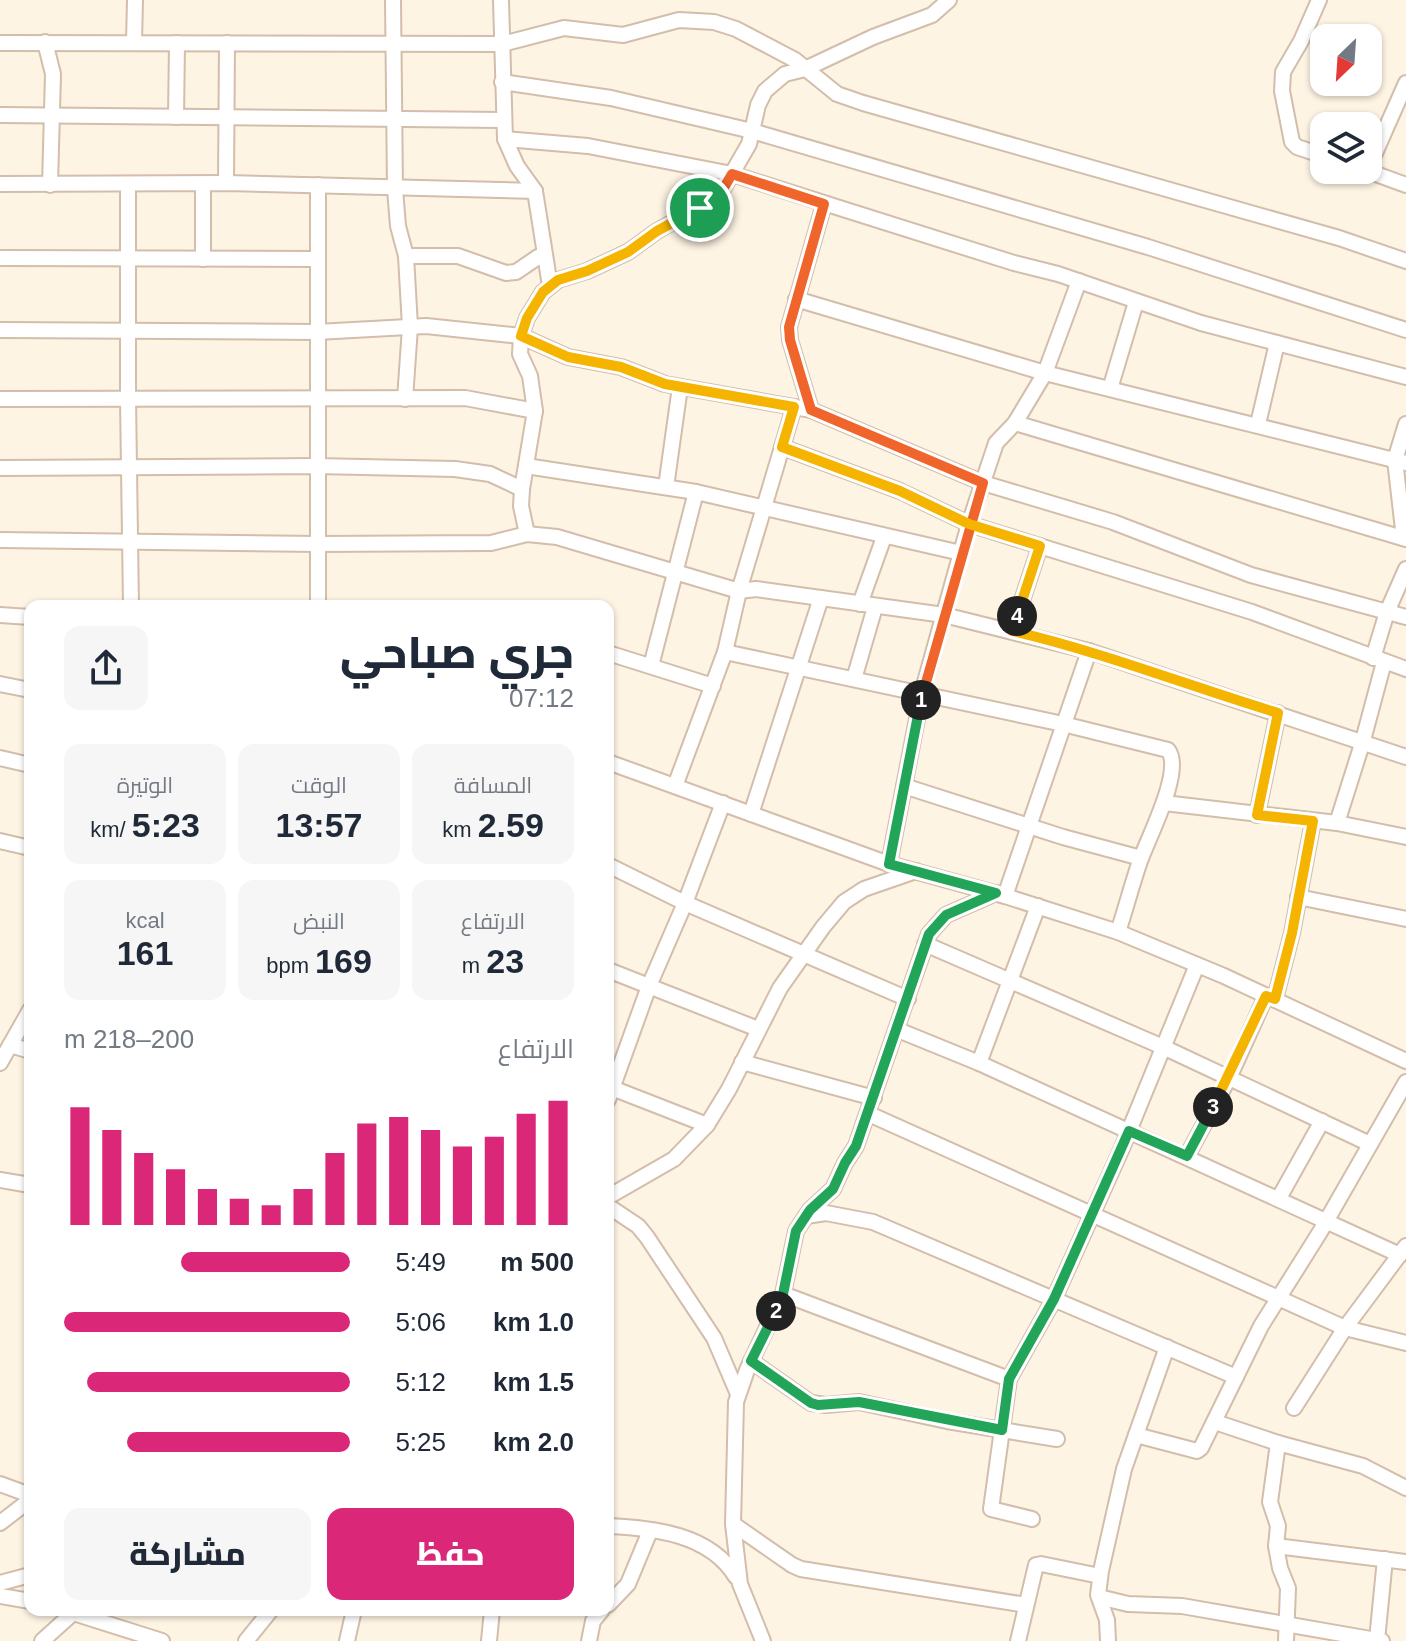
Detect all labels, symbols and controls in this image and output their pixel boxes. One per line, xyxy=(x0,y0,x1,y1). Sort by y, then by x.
north arrow xyxy=(1310,24,1382,96)
map controls xyxy=(1310,24,1382,184)
button: layers xyxy=(1310,112,1382,184)
pin xyxy=(666,174,734,242)
icon: arrive xyxy=(678,186,722,230)
pin: 4 xyxy=(997,596,1037,636)
text: 4 xyxy=(1011,603,1023,628)
button: share xyxy=(64,626,148,710)
text: جري صباحي xyxy=(340,628,574,677)
pin: 1 xyxy=(901,680,941,720)
text: 07:12 xyxy=(509,683,574,713)
text: 1 xyxy=(915,687,927,712)
text: الوتيرة xyxy=(117,773,173,798)
text: الوقت xyxy=(291,773,347,798)
text: المسافة xyxy=(454,773,532,798)
text: 5:23 xyxy=(132,806,200,844)
text: 13:57 xyxy=(276,806,362,844)
text: 2.59 xyxy=(478,806,544,844)
text: /km xyxy=(90,817,132,842)
text: km xyxy=(442,817,478,842)
text: kcal xyxy=(125,908,165,933)
text: النبض xyxy=(293,909,345,934)
text: الارتفاع xyxy=(461,909,525,934)
text: 161 xyxy=(117,934,173,972)
text: 169 xyxy=(315,942,372,980)
text: 23 xyxy=(486,942,524,980)
text: bpm xyxy=(266,953,315,978)
text: m xyxy=(462,953,486,978)
text: 200–218 m xyxy=(64,1024,194,1054)
text: الارتفاع xyxy=(498,1034,574,1064)
pin: 3 xyxy=(1193,1087,1233,1127)
text: 3 xyxy=(1207,1094,1219,1119)
text: 5:49 xyxy=(395,1247,446,1277)
text: 500 m xyxy=(500,1247,574,1277)
pin: 2 xyxy=(756,1291,796,1331)
text: 2 xyxy=(770,1298,782,1323)
text: 5:06 xyxy=(395,1307,446,1337)
text: 1.0 km xyxy=(493,1307,574,1337)
text: 5:12 xyxy=(395,1367,446,1397)
text: 1.5 km xyxy=(493,1367,574,1397)
text: 5:25 xyxy=(395,1427,446,1457)
text: 2.0 km xyxy=(493,1427,574,1457)
button: مشاركة xyxy=(64,1508,311,1600)
button: حفظ xyxy=(327,1508,574,1600)

